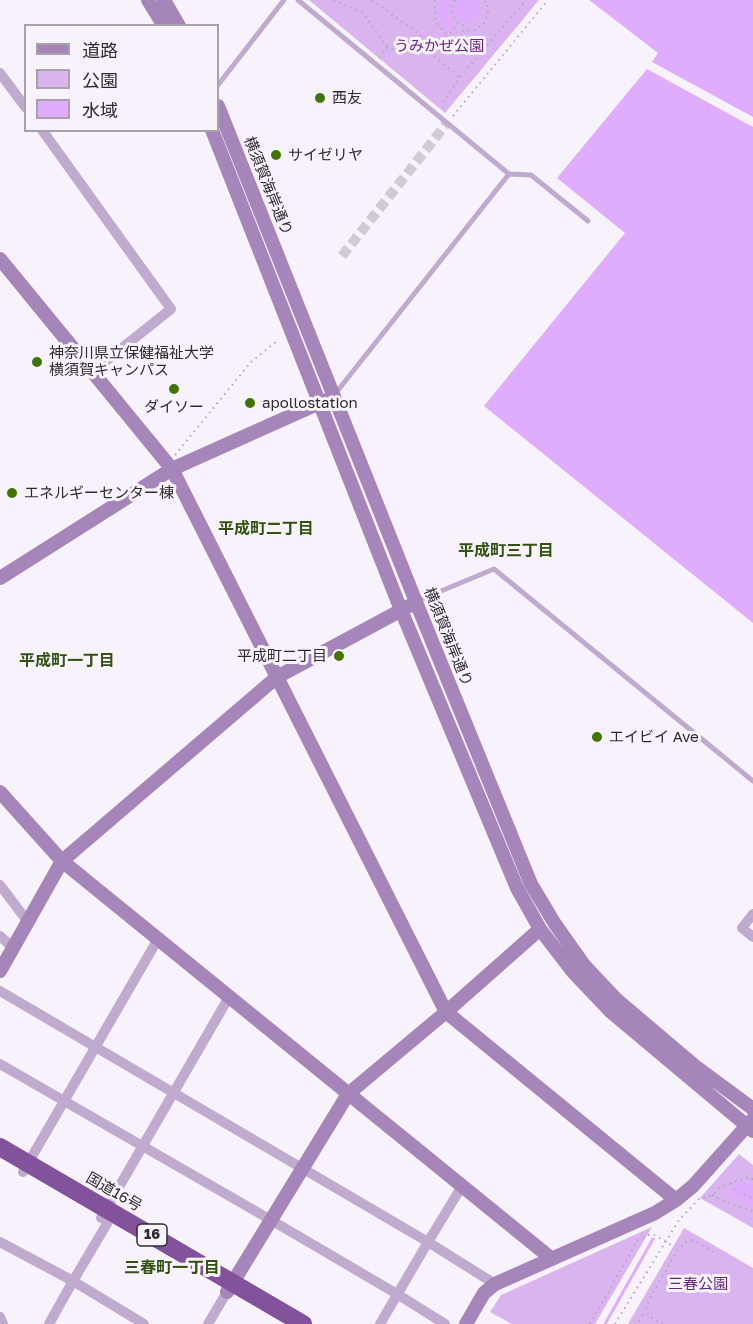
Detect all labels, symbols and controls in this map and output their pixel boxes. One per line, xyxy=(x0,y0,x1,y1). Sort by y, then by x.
legend xyxy=(24,24,219,132)
park label: うみかぜ公園 xyxy=(394,37,484,55)
text: 道路 xyxy=(82,39,118,61)
text: 公園 xyxy=(82,69,118,91)
place label: 西友 xyxy=(332,89,362,107)
marker: 西友 xyxy=(313,91,327,105)
text: 水域 xyxy=(82,99,118,121)
street label: 横須賀海岸通り xyxy=(240,134,296,238)
place label: サイゼリヤ xyxy=(288,146,363,164)
marker: サイゼリヤ xyxy=(269,148,283,162)
place label: 神奈川県立保健福祉大学 横須賀キャンパス xyxy=(49,344,214,379)
marker: 神奈川県立保健福祉大学 横須賀キャンパス xyxy=(30,355,44,369)
marker: ダイソー xyxy=(167,382,181,396)
place label: apollostation xyxy=(262,394,358,412)
marker: apollostation xyxy=(243,396,257,410)
place label: ダイソー xyxy=(144,398,204,416)
place label: エネルギーセンター棟 xyxy=(24,484,174,502)
marker: エネルギーセンター棟 xyxy=(5,486,19,500)
district label: 平成町二丁目 xyxy=(218,519,314,539)
district label: 平成町三丁目 xyxy=(458,541,554,561)
street label: 横須賀海岸通り xyxy=(420,585,476,689)
place label: 平成町二丁目 xyxy=(237,647,327,665)
marker: 平成町二丁目 xyxy=(332,649,346,663)
district label: 平成町一丁目 xyxy=(19,651,115,671)
place label: エイビイ Ave xyxy=(609,728,699,746)
marker: エイビイ Ave xyxy=(590,730,604,744)
street label: 国道16号 xyxy=(83,1169,145,1215)
road number: 16 xyxy=(137,1224,167,1246)
district label: 三春町一丁目 xyxy=(124,1258,220,1278)
park label: 三春公園 xyxy=(668,1275,728,1293)

